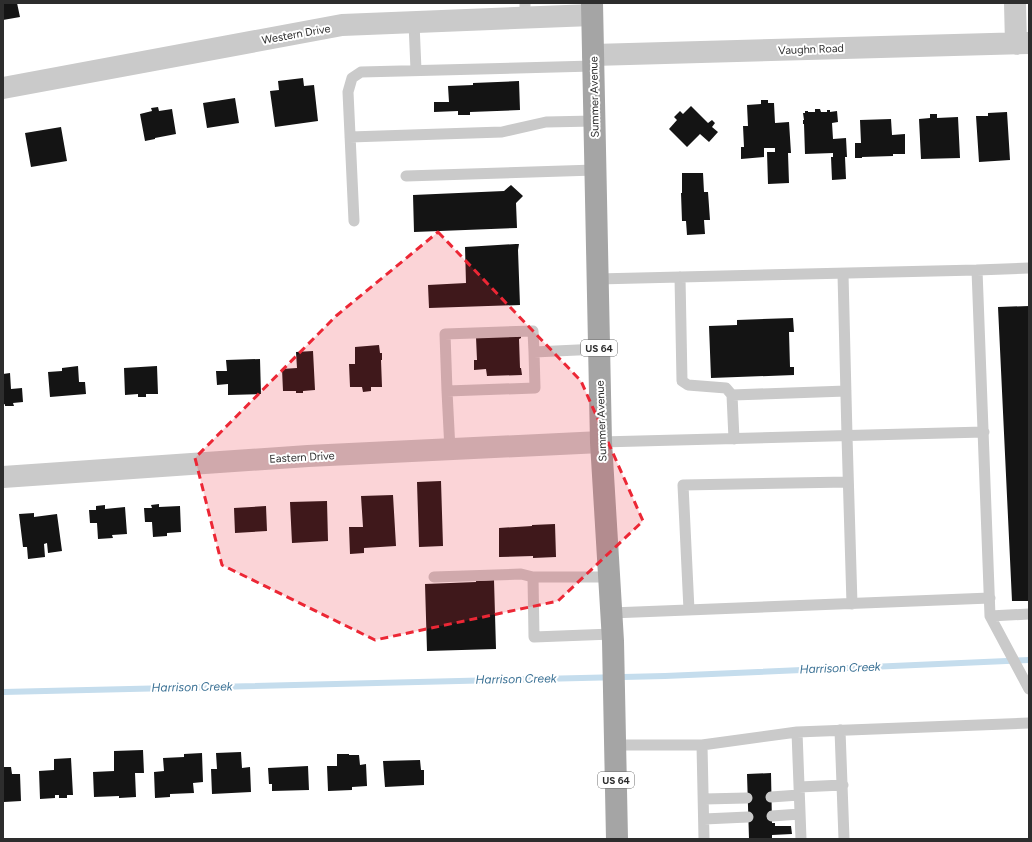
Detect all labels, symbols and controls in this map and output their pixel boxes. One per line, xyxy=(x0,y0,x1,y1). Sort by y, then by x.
street label: Western Drive xyxy=(261,22,331,47)
street label: Vaughn Road xyxy=(778,42,844,57)
street label: Summer Avenue xyxy=(587,56,602,138)
road number: US 64 xyxy=(581,340,617,356)
street label: Summer Avenue xyxy=(594,380,609,462)
street label: Eastern Drive xyxy=(269,449,335,466)
water label: Harrison Creek xyxy=(799,660,882,676)
water label: Harrison Creek xyxy=(475,671,558,687)
water label: Harrison Creek xyxy=(151,679,234,695)
road number: US 64 xyxy=(598,772,634,788)

